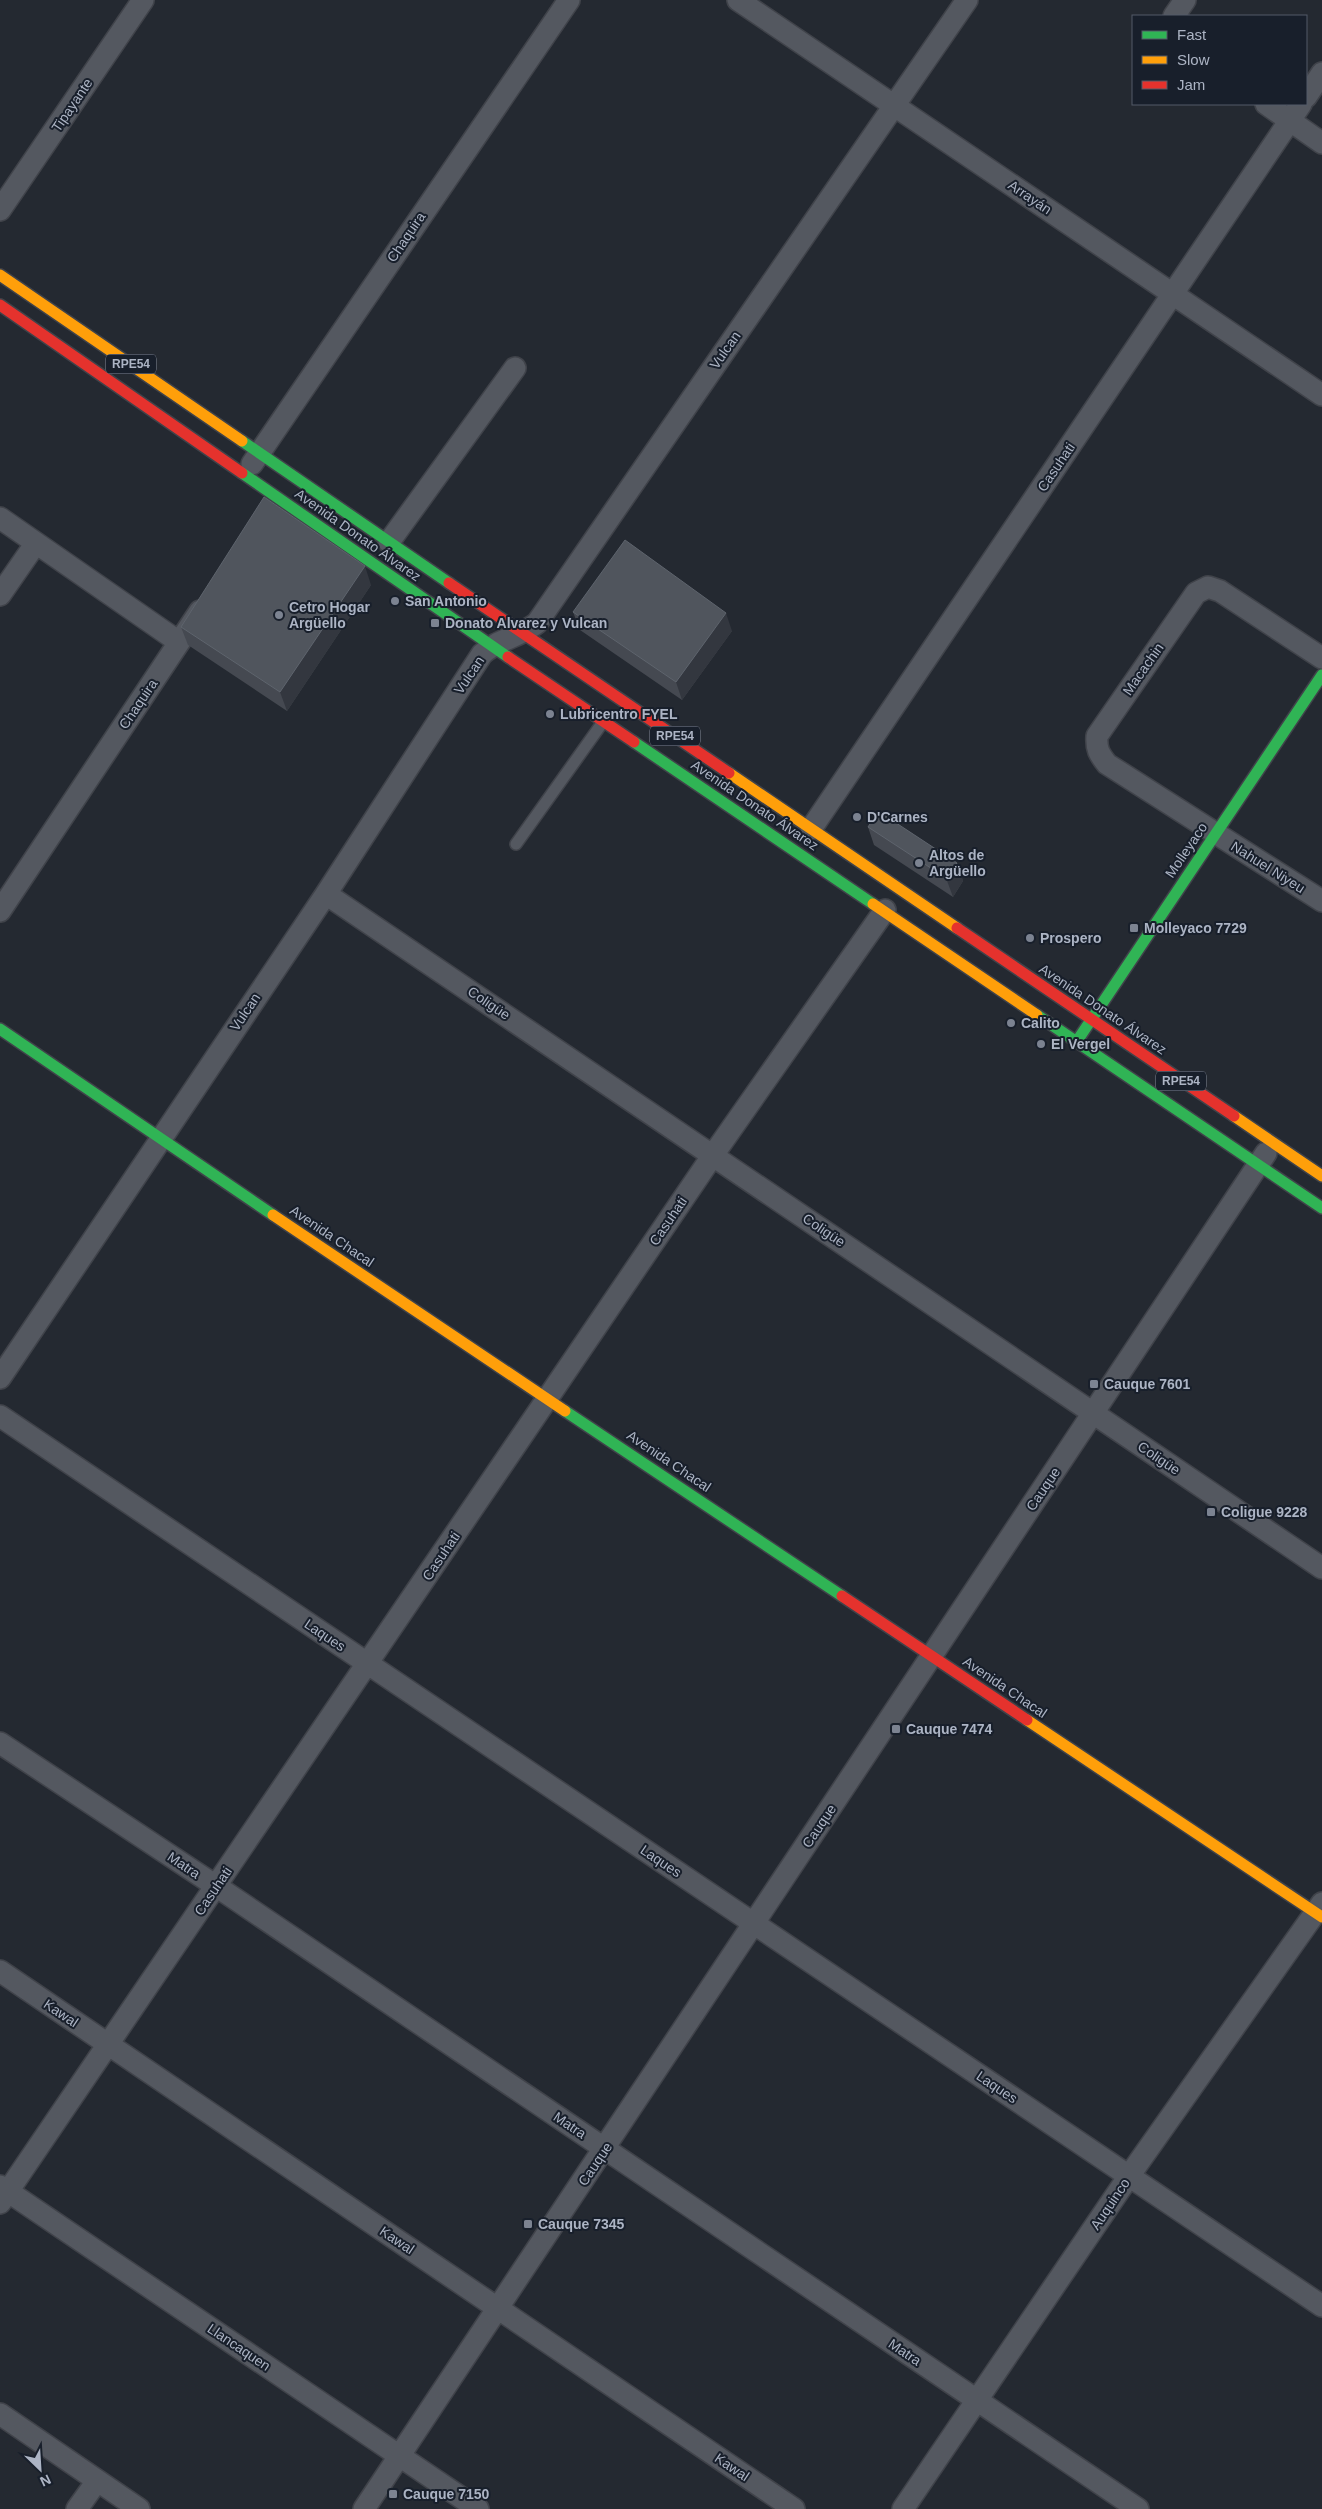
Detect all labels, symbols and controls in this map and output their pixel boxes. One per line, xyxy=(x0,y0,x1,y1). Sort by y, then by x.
legend xyxy=(1132,15,1307,105)
text: Fast xyxy=(1177,26,1207,43)
text: Slow xyxy=(1177,51,1210,68)
street label: Tipayante xyxy=(48,75,96,135)
text: Jam xyxy=(1177,76,1205,93)
street label: Arrayán xyxy=(1005,177,1055,217)
street label: Chaquira xyxy=(383,209,429,265)
street label: Vulcan xyxy=(706,328,744,372)
road number: RPE54 xyxy=(106,354,156,374)
street label: Casuhati xyxy=(1034,440,1078,494)
street label: Avenida Donato Álvarez xyxy=(292,485,424,585)
place label: San Antonio xyxy=(405,593,487,609)
marker: San Antonio xyxy=(389,595,401,607)
place label: Cetro Hogar Argüello xyxy=(289,599,370,631)
marker: Cetro Hogar Argüello xyxy=(273,609,285,621)
place label: Donato Alvarez y Vulcan xyxy=(445,615,607,631)
marker: Donato Alvarez y Vulcan xyxy=(429,617,441,629)
street label: Macachin xyxy=(1119,640,1167,698)
street label: Vulcan xyxy=(451,653,487,697)
street label: Chaquira xyxy=(115,676,161,732)
place label: Lubricentro FYEL xyxy=(560,706,678,722)
marker: Lubricentro FYEL xyxy=(544,708,556,720)
road number: RPE54 xyxy=(650,726,700,746)
street label: Avenida Donato Álvarez xyxy=(688,756,822,854)
place label: D'Carnes xyxy=(867,809,928,825)
marker: D'Carnes xyxy=(851,811,863,823)
street label: Molleyaco xyxy=(1162,819,1210,881)
street label: Nahuel Niyeu xyxy=(1228,838,1308,896)
place label: Altos de Argüello xyxy=(929,847,986,879)
marker: Altos de Argüello xyxy=(913,857,925,869)
place label: Molleyaco 7729 xyxy=(1144,920,1247,936)
marker: Molleyaco 7729 xyxy=(1128,922,1140,934)
place label: Prospero xyxy=(1040,930,1101,946)
marker: Prospero xyxy=(1024,932,1036,944)
street label: Avenida Donato Álvarez xyxy=(1036,960,1170,1058)
street label: Coligüe xyxy=(465,983,513,1023)
street label: Vulcan xyxy=(227,990,263,1034)
place label: Calito xyxy=(1021,1015,1060,1031)
marker: Calito xyxy=(1005,1017,1017,1029)
place label: El Vergel xyxy=(1051,1036,1110,1052)
marker: El Vergel xyxy=(1035,1038,1047,1050)
road number: RPE54 xyxy=(1156,1072,1206,1090)
street label: Casuhati xyxy=(646,1194,690,1248)
street label: Avenida Chacal xyxy=(287,1202,377,1270)
street label: Coligüe xyxy=(800,1210,848,1250)
place label: Cauque 7601 xyxy=(1104,1376,1191,1392)
marker: Cauque 7601 xyxy=(1088,1378,1100,1390)
street label: Avenida Chacal xyxy=(624,1427,714,1495)
street label: Coligüe xyxy=(1135,1438,1183,1478)
street label: Cauque xyxy=(1023,1464,1063,1514)
place label: Coligue 9228 xyxy=(1221,1504,1308,1520)
marker: Coligue 9228 xyxy=(1205,1506,1217,1518)
street label: Casuhati xyxy=(419,1529,463,1583)
street label: Laques xyxy=(301,1616,349,1654)
street label: Avenida Chacal xyxy=(960,1653,1050,1721)
place label: Cauque 7474 xyxy=(906,1721,993,1737)
marker: Cauque 7474 xyxy=(890,1723,902,1735)
street label: Cauque xyxy=(799,1801,839,1851)
street label: Laques xyxy=(637,1842,685,1880)
street label: Matra xyxy=(165,1848,203,1882)
street label: Casuhati xyxy=(191,1864,235,1918)
street label: Kawal xyxy=(41,1996,81,2030)
street label: Laques xyxy=(973,2068,1021,2106)
street label: Matra xyxy=(551,2108,589,2142)
street label: Cauque xyxy=(575,2139,615,2189)
street label: Auquinco xyxy=(1087,2175,1133,2233)
place label: Cauque 7345 xyxy=(538,2216,625,2232)
marker: Cauque 7345 xyxy=(522,2218,534,2230)
street label: Kawal xyxy=(377,2223,417,2257)
street label: Llancaquen xyxy=(205,2320,273,2374)
street label: Matra xyxy=(886,2335,924,2369)
north arrow xyxy=(15,2444,65,2494)
street label: Kawal xyxy=(712,2450,752,2484)
text: N xyxy=(38,2471,53,2490)
place label: Cauque 7150 xyxy=(403,2486,490,2502)
marker: Cauque 7150 xyxy=(387,2488,399,2500)

